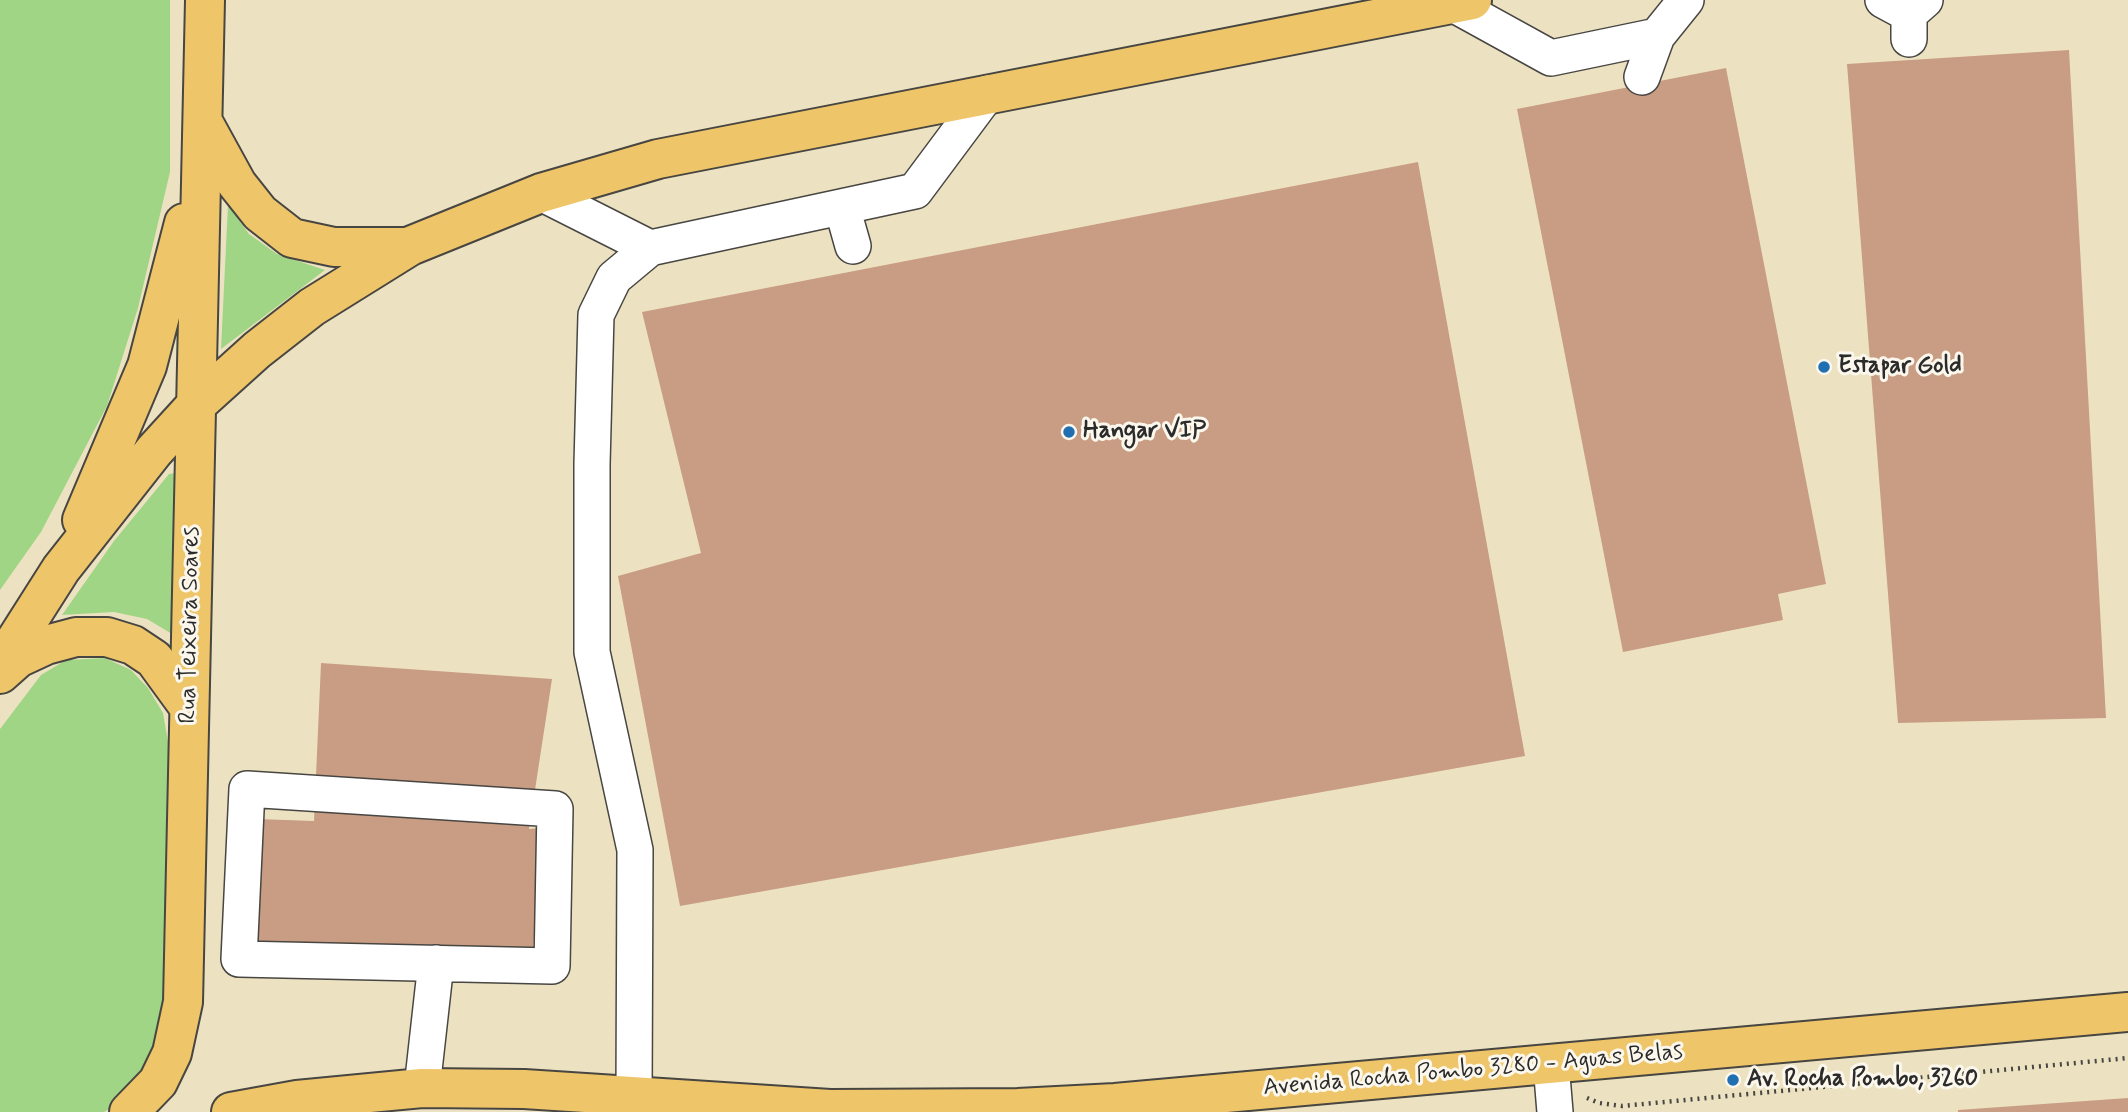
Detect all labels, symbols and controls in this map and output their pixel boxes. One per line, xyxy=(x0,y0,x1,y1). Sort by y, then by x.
place label: Estapar Gold xyxy=(1838,353,1962,381)
marker: Estapar Gold xyxy=(1816,359,1832,375)
place label: Hangar VIP xyxy=(1083,418,1206,446)
marker: Hangar VIP xyxy=(1061,424,1077,440)
street label: Rua Teixeira Soares xyxy=(175,526,207,724)
street label: Avenida Rocha Pombo 3280 - Aguas Belas xyxy=(1262,1038,1684,1104)
place label: Av. Rocha Pombo, 3260 xyxy=(1747,1066,1978,1094)
marker: Av. Rocha Pombo, 3260 xyxy=(1725,1072,1741,1088)

